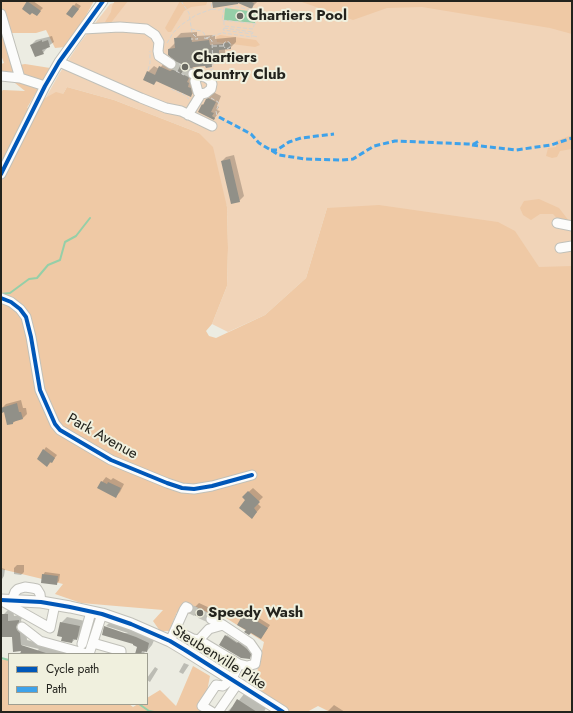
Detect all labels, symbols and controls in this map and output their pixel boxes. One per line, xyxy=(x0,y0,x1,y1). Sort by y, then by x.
place label: Chartiers Pool xyxy=(248,7,347,25)
marker: Chartiers Pool xyxy=(235,11,245,21)
place label: Chartiers Country Club xyxy=(193,49,286,84)
marker: Chartiers Country Club xyxy=(180,62,190,72)
street label: Park Avenue xyxy=(64,410,140,464)
place label: Speedy Wash xyxy=(208,604,303,622)
marker: Speedy Wash xyxy=(195,608,205,618)
street label: Steubenville Pike xyxy=(169,622,269,694)
legend xyxy=(8,653,148,705)
text: Cycle path xyxy=(46,660,99,678)
text: Path xyxy=(46,680,67,698)

